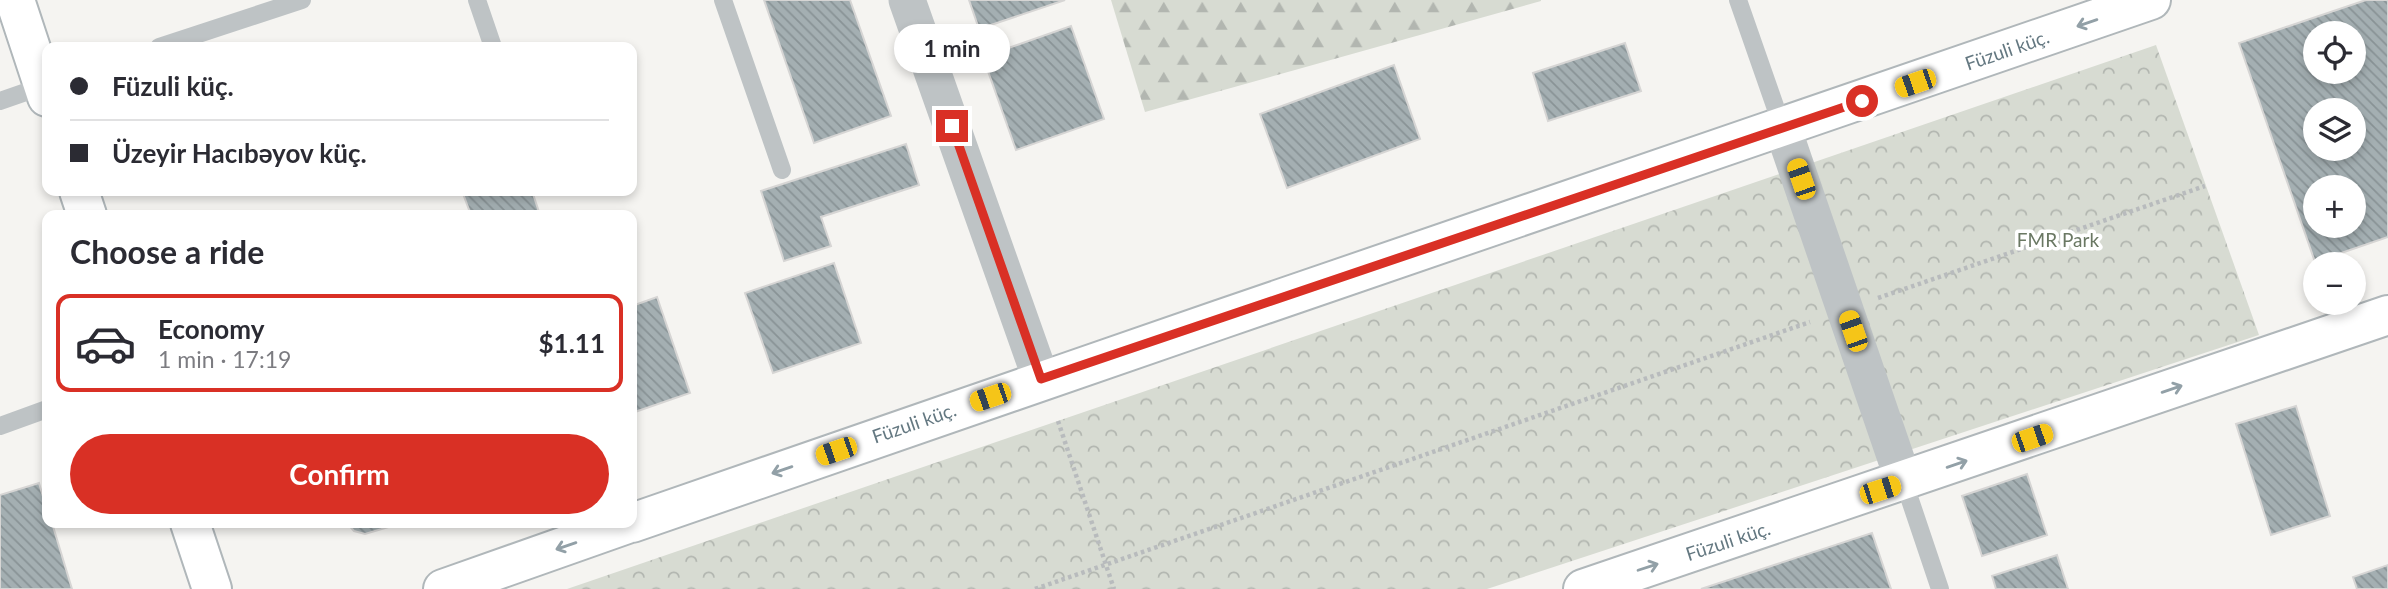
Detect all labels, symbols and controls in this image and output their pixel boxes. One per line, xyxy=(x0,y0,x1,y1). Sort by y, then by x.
one-way arrow xyxy=(2076,18,2098,30)
map controls xyxy=(2303,21,2366,315)
button: locate xyxy=(2303,21,2366,84)
callout: 1 min xyxy=(894,24,1010,74)
street label: Füzuli küç. xyxy=(1962,24,2052,75)
text: 1 min xyxy=(923,34,981,62)
car xyxy=(1892,66,1939,100)
text: Füzuli küç. xyxy=(112,70,234,102)
route start xyxy=(1846,85,1878,117)
button: layers xyxy=(2303,98,2366,161)
route end xyxy=(936,110,968,142)
text: Üzeyir Hacıbəyov küç. xyxy=(112,137,367,169)
car xyxy=(1785,156,1818,202)
button: + xyxy=(2303,175,2366,238)
park label: FMR Park xyxy=(2017,228,2099,251)
text: Choose a ride xyxy=(70,232,264,271)
button: − xyxy=(2303,252,2366,315)
car xyxy=(1837,308,1870,354)
icon: car xyxy=(74,312,137,375)
text: Economy xyxy=(158,313,264,345)
text: $1.11 xyxy=(539,327,605,359)
text: 1 min · 17:19 xyxy=(158,345,291,373)
car xyxy=(967,380,1014,414)
one-way arrow xyxy=(2160,382,2182,394)
street label: Füzuli küç. xyxy=(869,397,959,448)
car xyxy=(2009,421,2056,455)
button: Confirm xyxy=(70,434,609,514)
car xyxy=(813,434,860,468)
one-way arrow xyxy=(1945,457,1967,469)
one-way arrow xyxy=(772,465,794,477)
car xyxy=(1857,474,1904,506)
street label: Füzuli küç. xyxy=(1683,516,1773,565)
one-way arrow xyxy=(555,541,577,553)
one-way arrow xyxy=(1637,560,1659,573)

